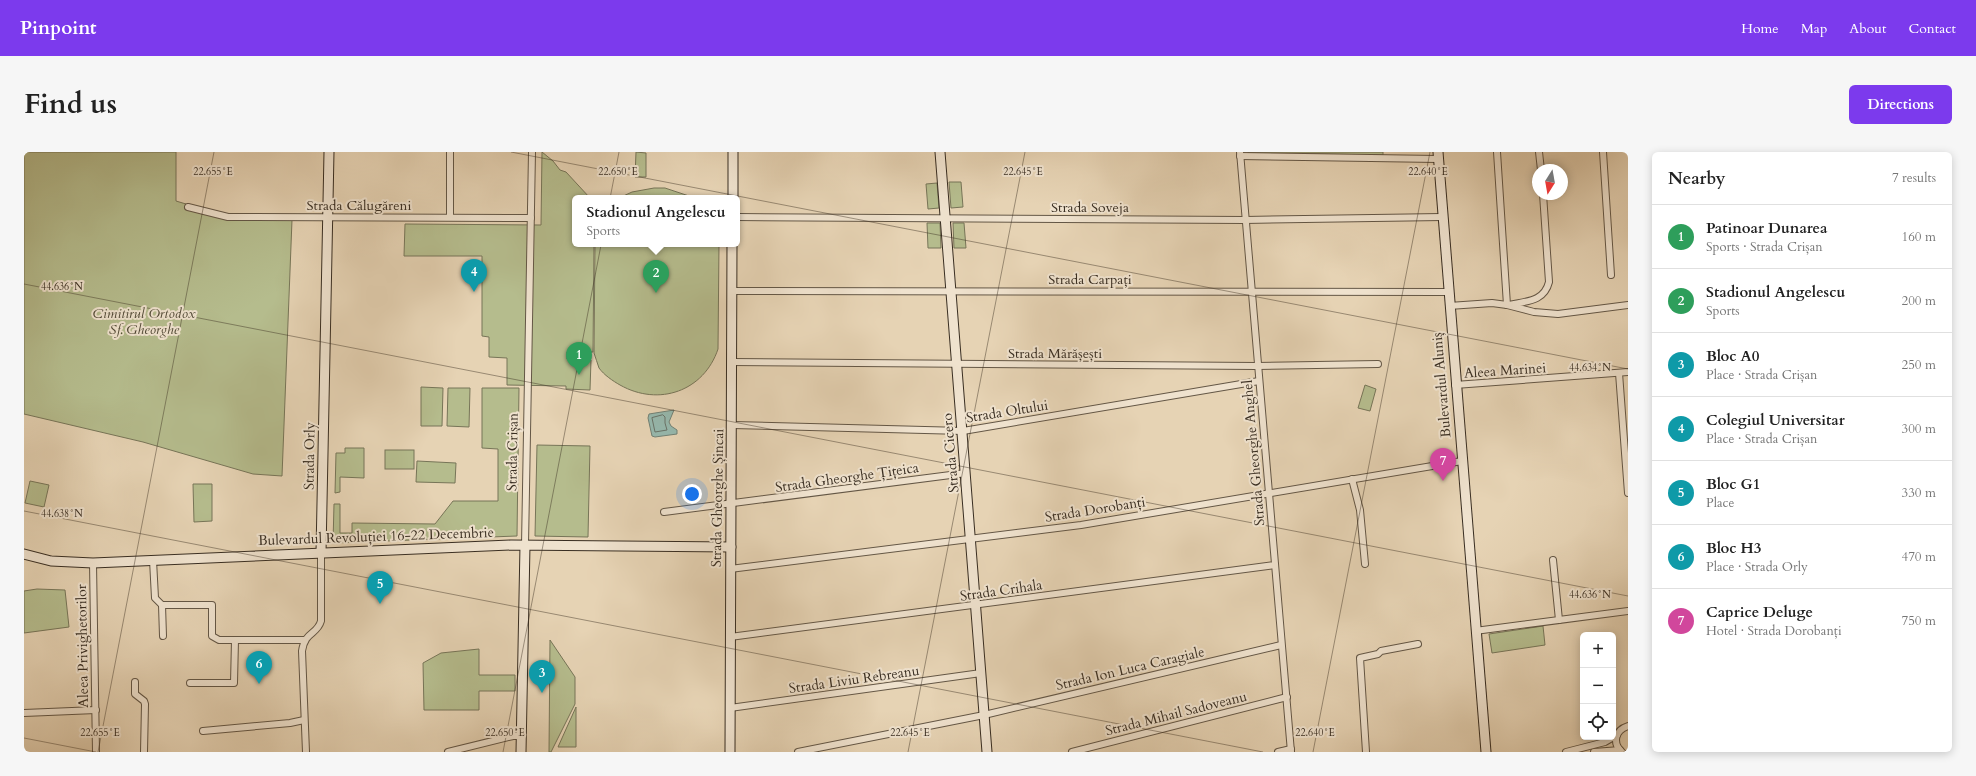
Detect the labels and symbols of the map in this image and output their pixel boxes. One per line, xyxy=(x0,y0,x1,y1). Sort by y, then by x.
north arrow xyxy=(1532,164,1568,200)
text: 22.655°E xyxy=(193,165,233,179)
text: 22.650°E xyxy=(598,165,638,179)
text: 22.645°E xyxy=(1003,165,1043,179)
text: 22.640°E xyxy=(1408,165,1448,179)
street label: Strada Călugăreni xyxy=(307,196,412,215)
street label: Strada Soveja xyxy=(1051,198,1129,217)
pin: 4 xyxy=(461,259,487,292)
pin: 2 xyxy=(643,260,669,293)
street label: Strada Carpați xyxy=(1048,270,1132,289)
text: 44.636°N xyxy=(41,280,83,294)
park label: Cimitirul Ortodox Sf. Gheorghe xyxy=(93,304,196,339)
street label: Bulevardul Aluniș xyxy=(1427,331,1456,438)
pin: 1 xyxy=(566,342,592,375)
street label: Strada Mărășești xyxy=(1008,344,1102,363)
street label: Aleea Marinei xyxy=(1463,358,1547,383)
text: 44.634°N xyxy=(1569,361,1611,375)
street label: Strada Gheorghe Anghel xyxy=(1238,379,1269,527)
street label: Strada Oltului xyxy=(965,396,1050,427)
street label: Strada Cicero xyxy=(938,412,963,494)
street label: Strada Crișan xyxy=(502,413,523,491)
street label: Strada Orly xyxy=(299,421,320,490)
street label: Strada Gheorghe Șincai xyxy=(707,429,728,567)
pin: 7 xyxy=(1430,448,1456,481)
street label: Strada Gheorghe Țițeica xyxy=(774,458,920,497)
your location xyxy=(682,484,702,504)
street label: Strada Dorobanți xyxy=(1044,492,1147,527)
text: 44.638°N xyxy=(41,507,83,521)
street label: Bulevardul Revoluției 16-22 Decembrie xyxy=(258,523,494,550)
pin: 5 xyxy=(367,571,393,604)
street label: Strada Crihala xyxy=(959,575,1043,606)
street label: Aleea Privighetorilor xyxy=(72,583,93,708)
text: 44.636°N xyxy=(1569,588,1611,602)
street label: Strada Ion Luca Caragiale xyxy=(1054,642,1206,695)
pin: 6 xyxy=(246,651,272,684)
pin: 3 xyxy=(529,660,555,693)
street label: Strada Liviu Rebreanu xyxy=(788,661,921,698)
street label: Strada Mihail Sadoveanu xyxy=(1103,687,1249,740)
text: 22.655°E xyxy=(80,726,120,740)
text: 22.650°E xyxy=(485,726,525,740)
text: 22.645°E xyxy=(890,726,930,740)
text: 22.640°E xyxy=(1295,726,1335,740)

